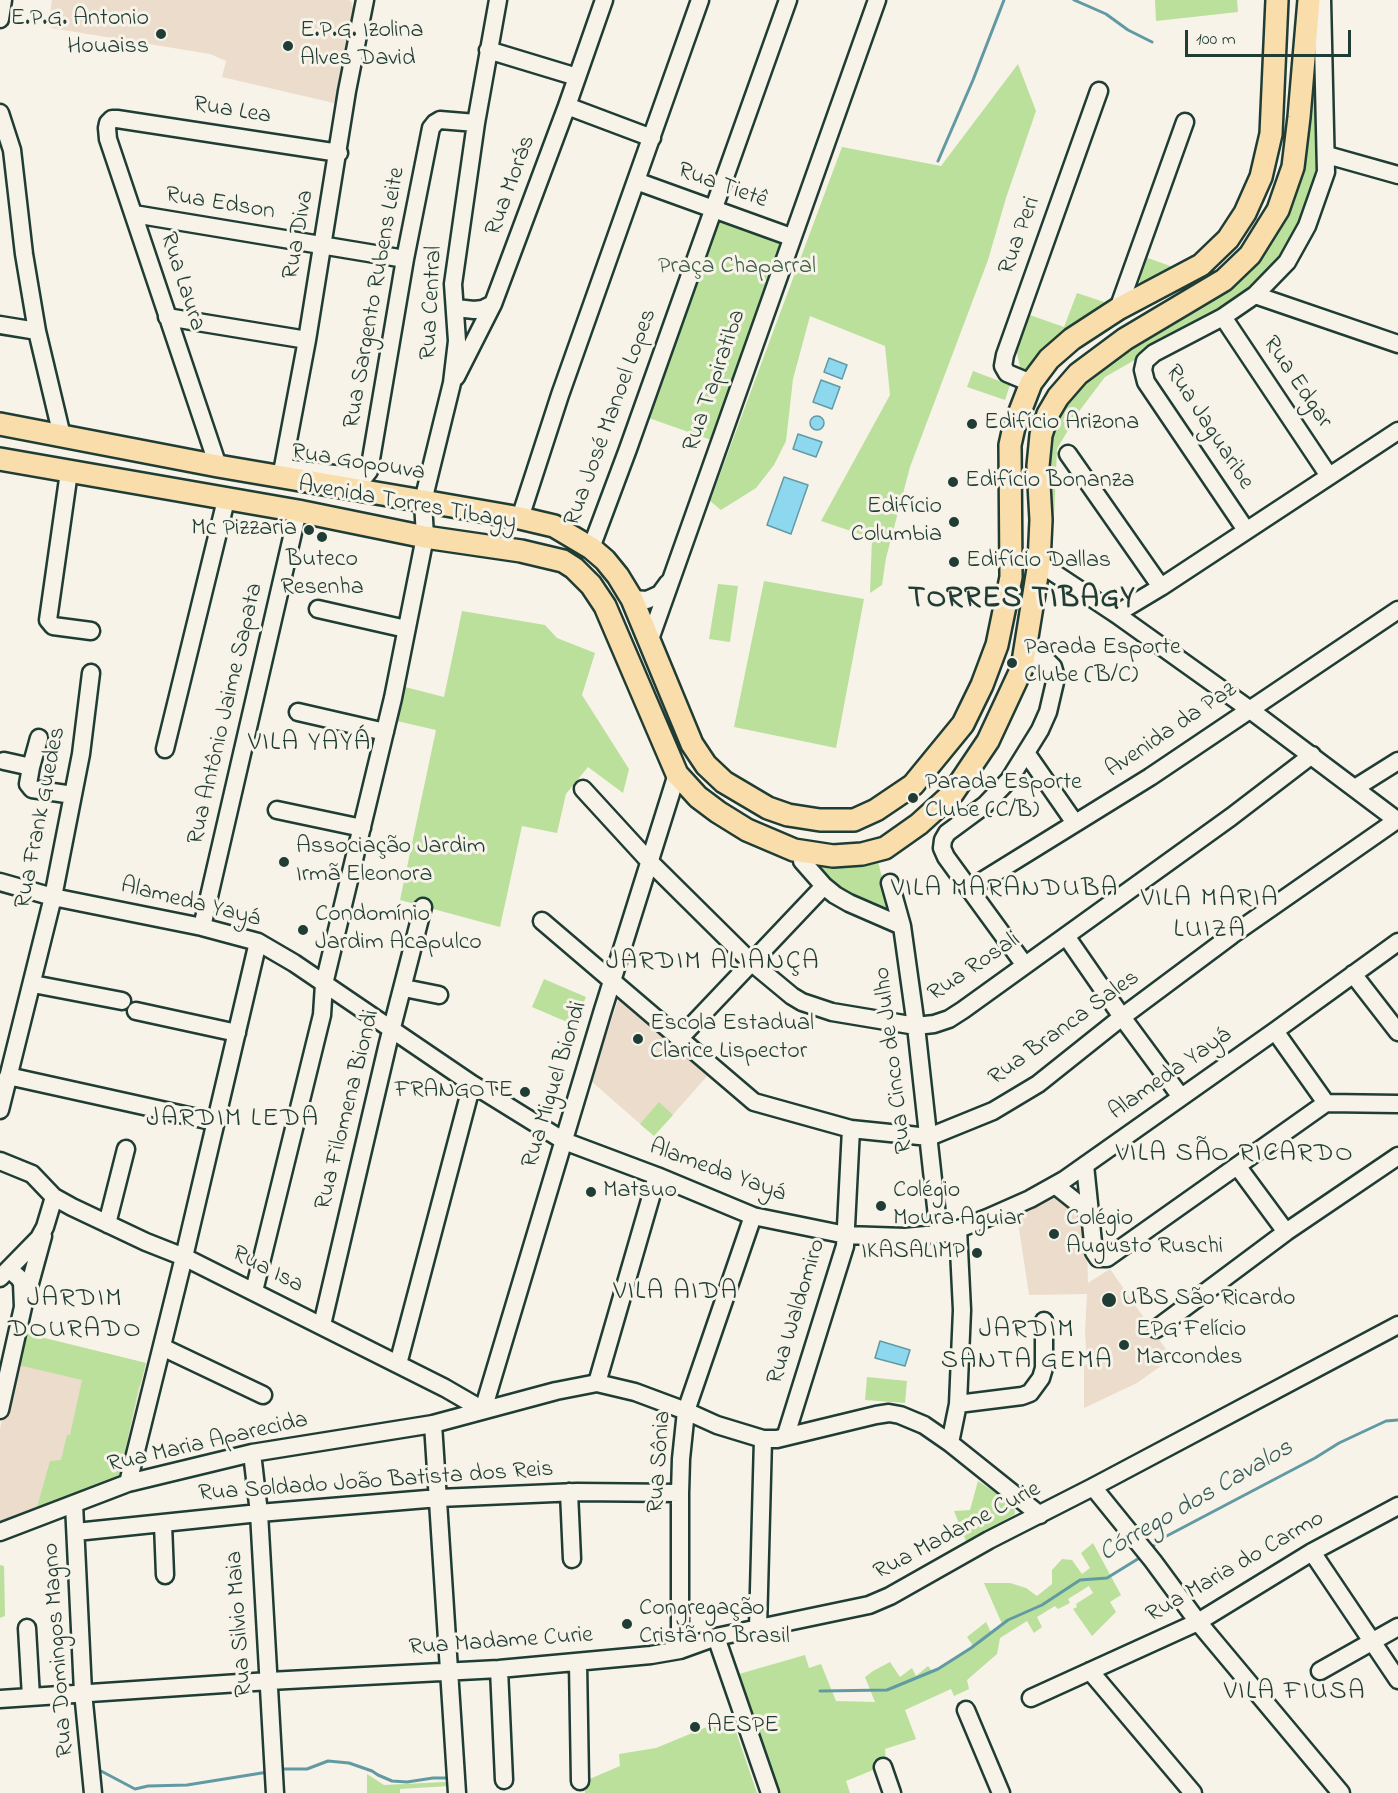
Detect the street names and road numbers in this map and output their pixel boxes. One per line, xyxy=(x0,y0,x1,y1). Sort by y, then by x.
street label: Rua Lea xyxy=(191,92,273,132)
street label: Rua Morás xyxy=(481,132,543,240)
street label: Rua Tietê xyxy=(673,157,771,217)
street label: Rua Sargento Rubens Leite xyxy=(339,165,413,431)
street label: Rua Edson xyxy=(163,182,277,228)
street label: Rua Diva xyxy=(278,188,322,282)
street label: Rua Peri xyxy=(994,193,1048,279)
street label: Rua Laura xyxy=(152,229,210,335)
street label: Rua Central xyxy=(416,245,450,361)
street label: Rua José Manoel Lopes xyxy=(559,305,665,531)
street label: Rua Tapiratiba xyxy=(678,306,754,456)
street label: Rua Edgar xyxy=(1255,331,1337,435)
street label: Rua Jaguaribe xyxy=(1157,360,1259,496)
street label: Rua Gopouva xyxy=(289,439,427,489)
street label: Avenida Torres Tibagy xyxy=(296,472,518,538)
street label: Rua Antônio Jaime Sapata xyxy=(183,580,271,848)
street label: Avenida da Paz xyxy=(1101,677,1243,785)
street label: Rua Frank Guedes xyxy=(10,725,74,911)
street label: Alameda Yayá xyxy=(117,873,263,935)
street label: Rua Rosali xyxy=(923,927,1027,1009)
street label: Rua Cinco de Julho xyxy=(869,965,921,1155)
street label: Rua Branca Sales xyxy=(984,965,1146,1093)
street label: Rua Miguel Biondi xyxy=(517,998,595,1172)
street label: Rua Filomena Biondi xyxy=(310,1007,388,1213)
street label: Alameda Yayá xyxy=(1104,1022,1238,1128)
street label: Alameda Yayá xyxy=(645,1134,789,1210)
street label: Rua Waldomiro xyxy=(762,1236,834,1388)
street label: Rua Isa xyxy=(226,1241,308,1301)
street label: Rua Maria Aparecida xyxy=(105,1407,311,1481)
street label: Rua Sônia xyxy=(643,1410,679,1514)
street label: Rua Soldado João Batista dos Reis xyxy=(198,1456,554,1510)
street label: Rua Madame Curie xyxy=(870,1476,1046,1588)
street label: Rua Maria do Carmo xyxy=(1142,1505,1330,1631)
street label: Rua Domingos Magno xyxy=(38,1542,82,1758)
street label: Rua Silvio Maia xyxy=(222,1550,260,1698)
street label: Rua Madame Curie xyxy=(408,1622,594,1664)

